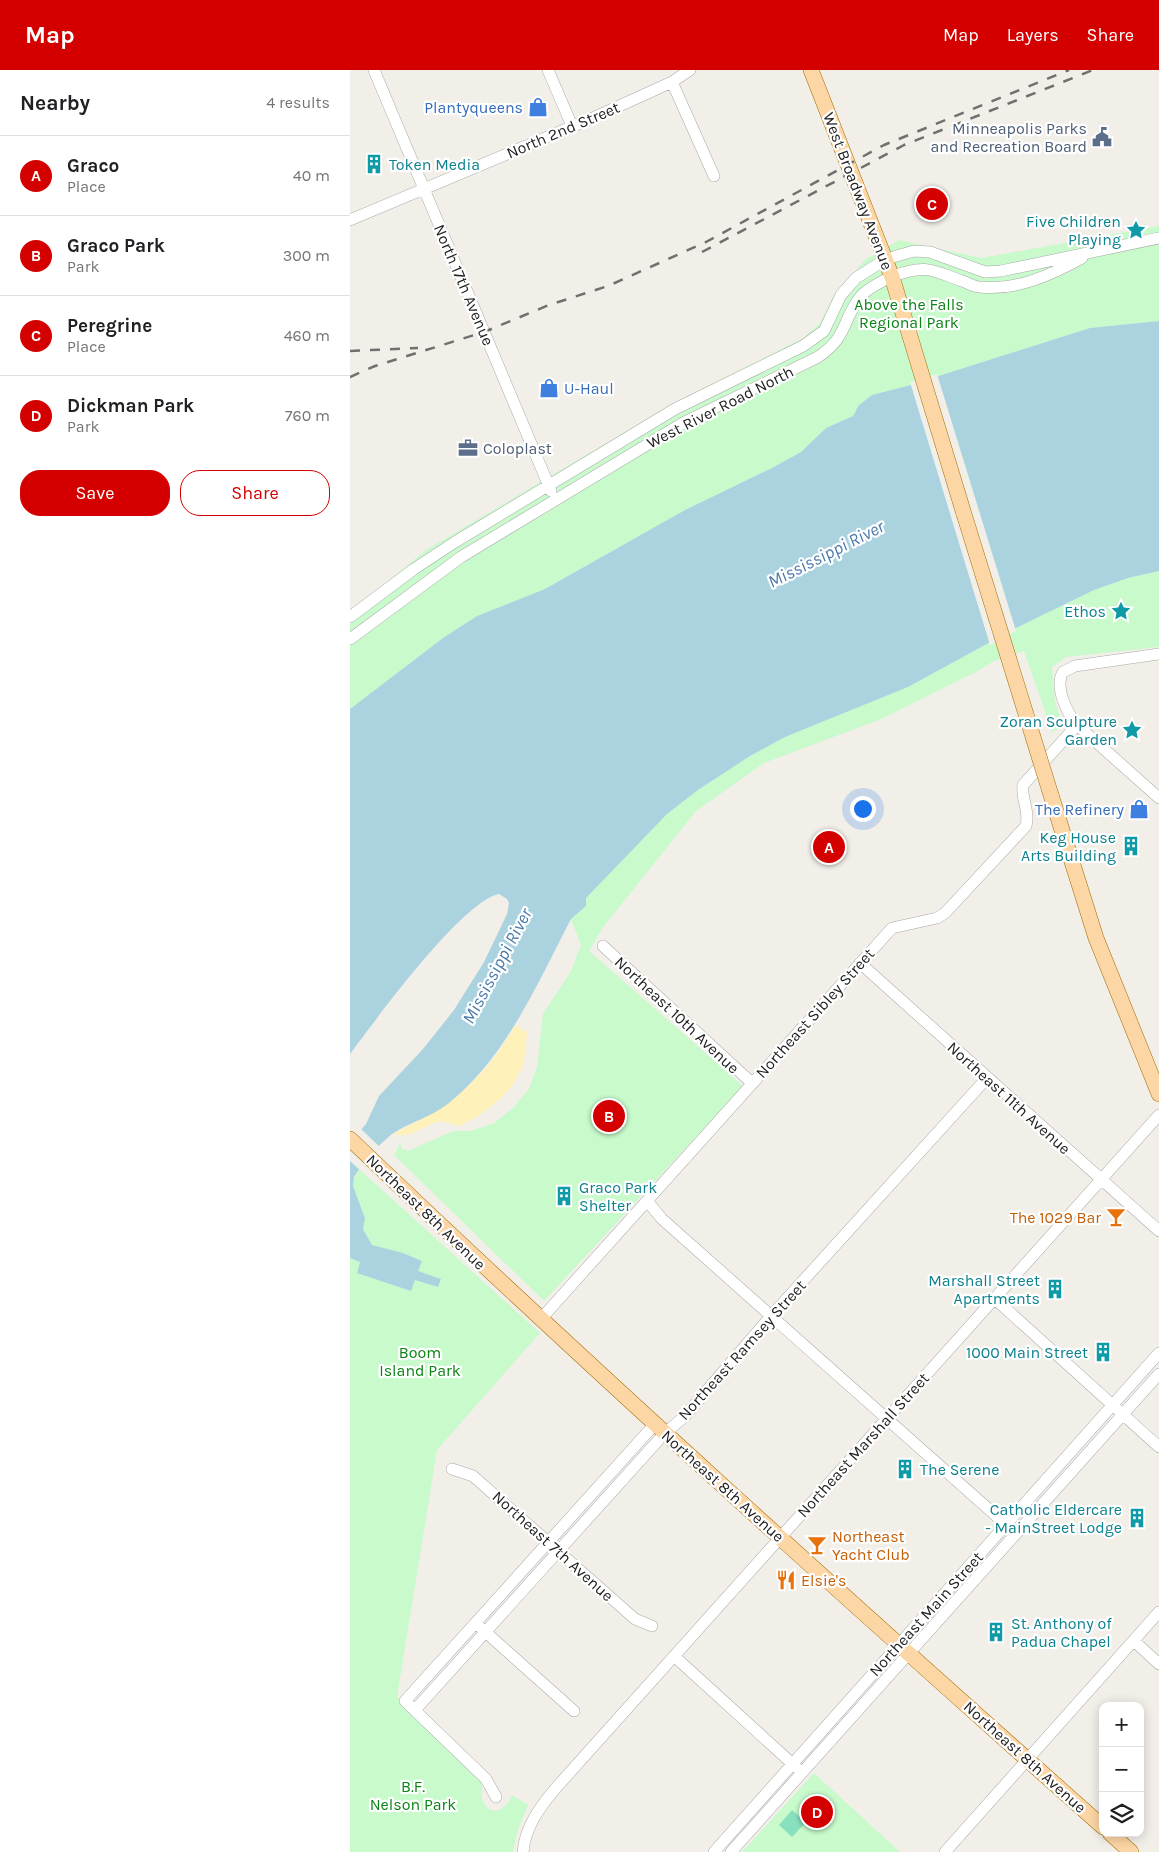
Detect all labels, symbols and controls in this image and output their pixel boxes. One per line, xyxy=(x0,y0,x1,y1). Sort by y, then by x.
text: Map xyxy=(25,21,75,49)
text: Map xyxy=(943,24,979,46)
text: Layers xyxy=(1007,24,1059,46)
text: Share xyxy=(1087,24,1134,46)
text: Nearby xyxy=(20,91,90,115)
text: 4 results xyxy=(266,93,330,112)
shop icon: Plantyqueens xyxy=(527,96,549,118)
place label: Plantyqueens xyxy=(424,98,523,117)
street label: North 2nd Street xyxy=(504,98,622,162)
street label: West Broadway Avenue xyxy=(819,110,897,272)
place label: Minneapolis Parks and Recreation Board xyxy=(930,119,1087,156)
public building icon: Minneapolis Parks and Recreation Board xyxy=(1091,126,1113,148)
building icon: Token Media xyxy=(363,153,385,175)
text: Graco xyxy=(67,155,119,177)
place label: Token Media xyxy=(389,155,480,174)
text: A xyxy=(31,166,41,185)
text: 40 m xyxy=(293,166,330,185)
text: Place xyxy=(67,177,106,196)
pin: C xyxy=(916,185,948,223)
place label: Five Children Playing xyxy=(1026,212,1121,249)
place icon: Five Children Playing xyxy=(1125,219,1147,241)
street label: North 17th Avenue xyxy=(430,222,498,348)
text: Graco Park xyxy=(67,235,165,257)
text: B xyxy=(31,246,41,265)
text: 300 m xyxy=(283,246,330,265)
text: Park xyxy=(67,257,99,276)
park label: Above the Falls Regional Park xyxy=(854,295,964,332)
text: Peregrine xyxy=(67,315,152,337)
text: C xyxy=(31,326,41,345)
text: 460 m xyxy=(284,326,330,345)
text: Place xyxy=(67,337,106,356)
street label: West River Road North xyxy=(643,362,797,452)
shop icon: U-Haul xyxy=(538,377,560,399)
place label: U-Haul xyxy=(564,379,614,398)
text: Dickman Park xyxy=(67,395,194,417)
text: D xyxy=(31,406,41,425)
text: 760 m xyxy=(285,406,330,425)
text: Park xyxy=(67,417,99,436)
office icon: Coloplast xyxy=(457,437,479,459)
place label: Coloplast xyxy=(483,439,552,458)
button: Save xyxy=(20,470,170,516)
button: Share xyxy=(180,470,330,516)
water label: Mississippi River xyxy=(764,515,889,593)
place icon: Ethos xyxy=(1110,600,1132,622)
place label: Ethos xyxy=(1064,602,1106,621)
place label: Zoran Sculpture Garden xyxy=(1000,712,1117,749)
place icon: Zoran Sculpture Garden xyxy=(1121,719,1143,741)
your location xyxy=(850,796,876,822)
shop icon: The Refinery xyxy=(1128,798,1150,820)
place label: The Refinery xyxy=(1035,800,1125,819)
pin: A xyxy=(813,828,845,866)
place label: Keg House Arts Building xyxy=(1021,828,1116,865)
building icon: Keg House Arts Building xyxy=(1120,835,1142,857)
water label: Mississippi River xyxy=(457,904,537,1028)
street label: Northeast Sibley Street xyxy=(752,944,878,1082)
street label: Northeast 10th Avenue xyxy=(611,952,743,1078)
street label: Northeast 11th Avenue xyxy=(944,1038,1074,1158)
pin: B xyxy=(593,1097,625,1135)
street label: Northeast 8th Avenue xyxy=(362,1150,490,1274)
place label: Graco Park Shelter xyxy=(579,1178,657,1215)
building icon: Graco Park Shelter xyxy=(553,1185,575,1207)
bar icon: The 1029 Bar xyxy=(1105,1206,1127,1228)
place label: The 1029 Bar xyxy=(1010,1208,1101,1227)
place label: Marshall Street Apartments xyxy=(928,1271,1040,1308)
street label: Northeast Ramsey Street xyxy=(674,1276,810,1424)
building icon: Marshall Street Apartments xyxy=(1044,1278,1066,1300)
building icon: 1000 Main Street xyxy=(1092,1341,1114,1363)
park label: Boom Island Park xyxy=(379,1343,461,1380)
place label: 1000 Main Street xyxy=(966,1343,1088,1362)
street label: Northeast Marshall Street xyxy=(793,1369,933,1521)
street label: Northeast 8th Avenue xyxy=(658,1426,788,1546)
building icon: The Serene xyxy=(894,1458,916,1480)
place label: The Serene xyxy=(920,1460,999,1479)
street label: Northeast 7th Avenue xyxy=(489,1487,617,1605)
place label: Catholic Eldercare - MainStreet Lodge xyxy=(985,1500,1122,1537)
building icon: Catholic Eldercare - MainStreet Lodge xyxy=(1126,1507,1148,1529)
place label: Northeast Yacht Club xyxy=(832,1527,910,1564)
bar icon: Northeast Yacht Club xyxy=(806,1534,828,1556)
street label: Northeast Main Street xyxy=(865,1548,987,1680)
restaurant icon: Elsie's xyxy=(775,1569,797,1591)
place label: Elsie's xyxy=(801,1571,846,1590)
place label: St. Anthony of Padua Chapel xyxy=(1011,1614,1112,1651)
building icon: St. Anthony of Padua Chapel xyxy=(985,1621,1007,1643)
street label: Northeast 8th Avenue xyxy=(960,1697,1090,1817)
map controls xyxy=(1099,1702,1144,1837)
button: + xyxy=(1099,1702,1144,1747)
button: − xyxy=(1099,1747,1144,1792)
park label: B.F. Nelson Park xyxy=(370,1777,456,1814)
button: layers xyxy=(1099,1792,1144,1837)
pin: D xyxy=(801,1793,833,1831)

